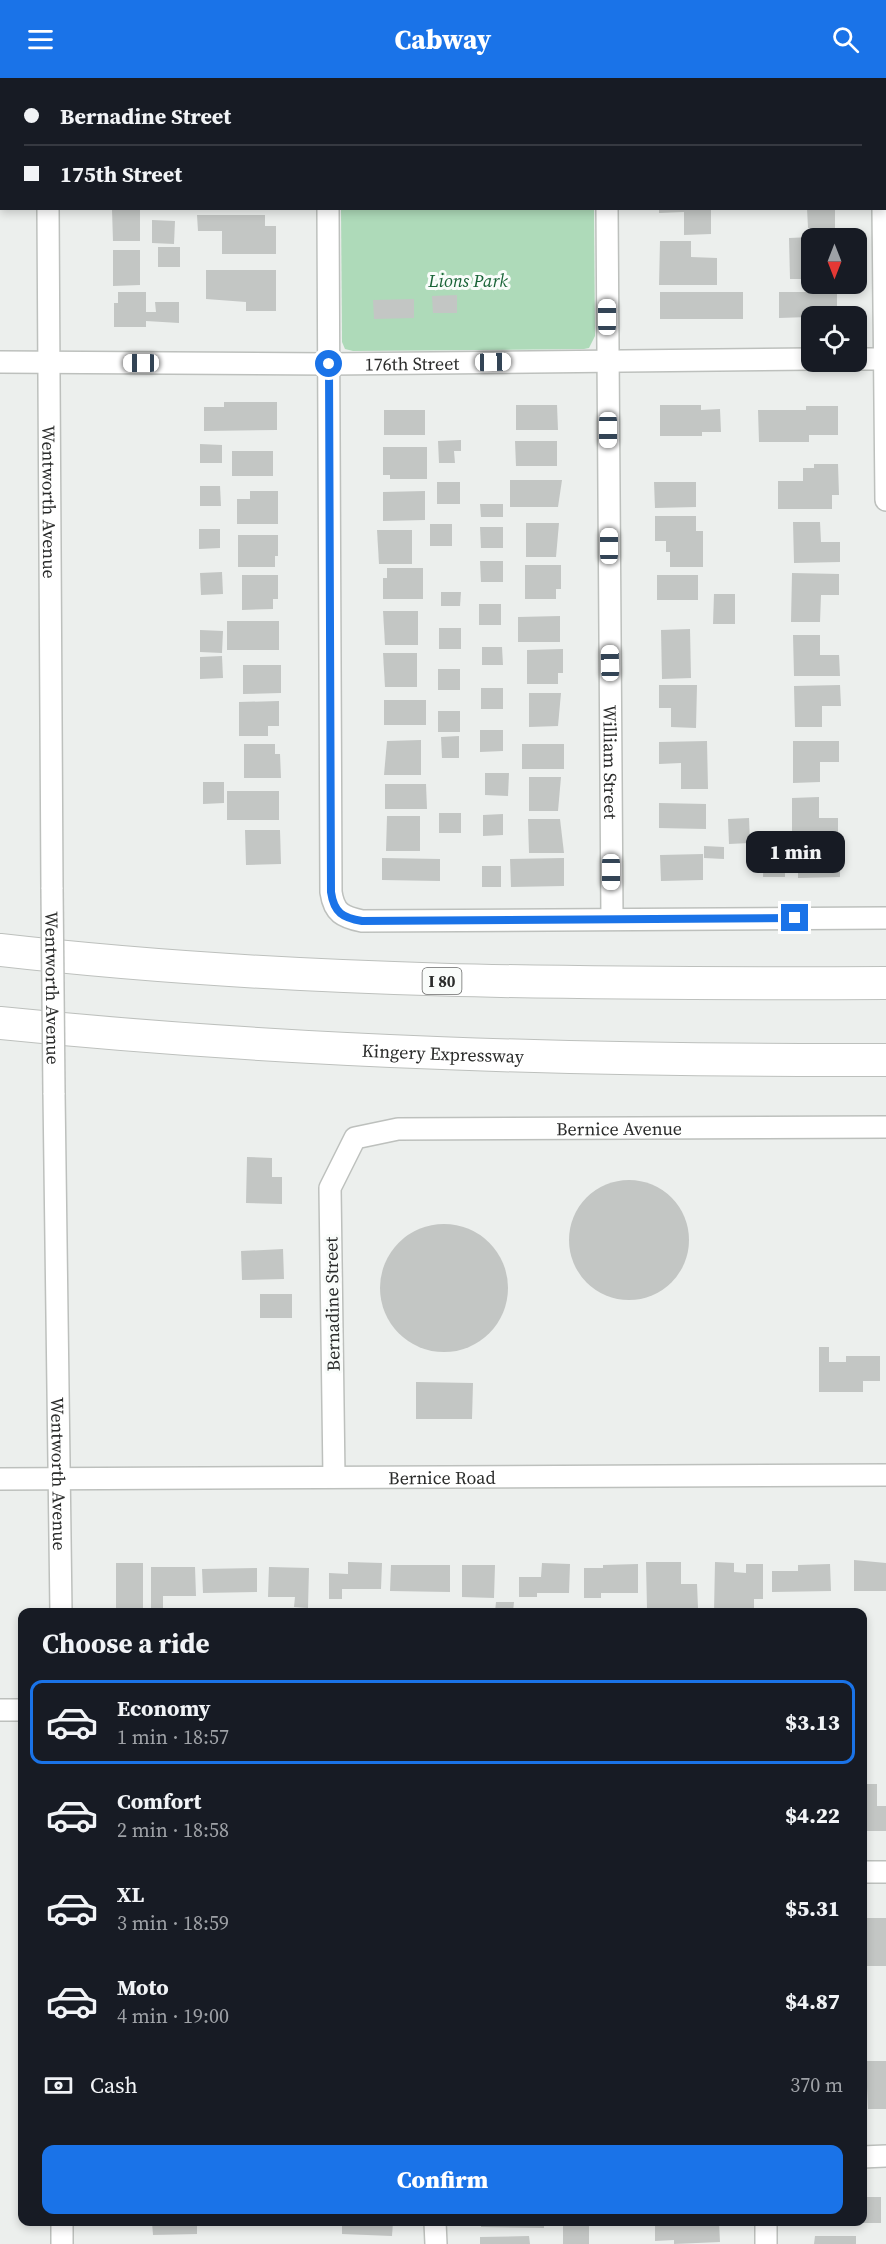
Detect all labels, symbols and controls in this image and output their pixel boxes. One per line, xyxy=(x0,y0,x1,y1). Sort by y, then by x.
text: Cabway xyxy=(395,21,491,58)
icon: menu xyxy=(24,23,57,56)
icon: search xyxy=(829,23,862,56)
text: Bernadine Street xyxy=(60,101,231,131)
text: 175th Street xyxy=(60,159,182,189)
north arrow xyxy=(801,228,867,294)
map controls xyxy=(801,228,867,372)
park label: Lions Park xyxy=(427,268,508,293)
car xyxy=(598,299,616,335)
button: locate xyxy=(801,306,867,372)
route start xyxy=(315,350,342,377)
street label: 176th Street xyxy=(365,350,459,376)
car xyxy=(475,353,511,371)
car xyxy=(123,354,159,372)
car xyxy=(599,412,617,448)
street label: Wentworth Avenue xyxy=(37,425,63,579)
car xyxy=(600,528,618,564)
car xyxy=(601,645,619,681)
street label: William Street xyxy=(598,705,624,819)
callout: 1 min xyxy=(746,831,844,873)
text: 1 min xyxy=(769,838,822,866)
car xyxy=(602,854,620,890)
route end xyxy=(781,904,808,931)
street label: Wentworth Avenue xyxy=(40,911,66,1065)
road number: I 80 xyxy=(422,968,462,994)
street label: Kingery Expressway xyxy=(361,1037,525,1068)
street label: Bernice Avenue xyxy=(556,1115,682,1141)
street label: Bernadine Street xyxy=(318,1236,346,1371)
street label: Wentworth Avenue xyxy=(46,1397,73,1551)
street label: Bernice Road xyxy=(388,1464,496,1490)
text: Choose a ride xyxy=(42,1625,210,1662)
text: Economy xyxy=(117,1693,211,1723)
icon: car xyxy=(45,1695,99,1749)
text: $3.13 xyxy=(785,1707,840,1737)
text: 1 min · 18:57 xyxy=(117,1723,229,1751)
text: Comfort xyxy=(117,1786,201,1816)
icon: car xyxy=(45,1788,99,1842)
text: $4.22 xyxy=(785,1800,840,1830)
text: 2 min · 18:58 xyxy=(117,1816,229,1844)
text: XL xyxy=(117,1879,144,1909)
icon: car xyxy=(45,1881,99,1935)
text: $5.31 xyxy=(785,1893,840,1923)
text: 3 min · 18:59 xyxy=(117,1909,229,1937)
text: Moto xyxy=(117,1972,169,2002)
icon: car xyxy=(45,1974,99,2028)
text: $4.87 xyxy=(785,1986,840,2016)
text: 4 min · 19:00 xyxy=(117,2002,229,2030)
icon: cash xyxy=(42,2069,75,2102)
text: Cash xyxy=(90,2070,138,2100)
text: 370 m xyxy=(790,2071,843,2099)
button: Confirm xyxy=(42,2145,843,2214)

